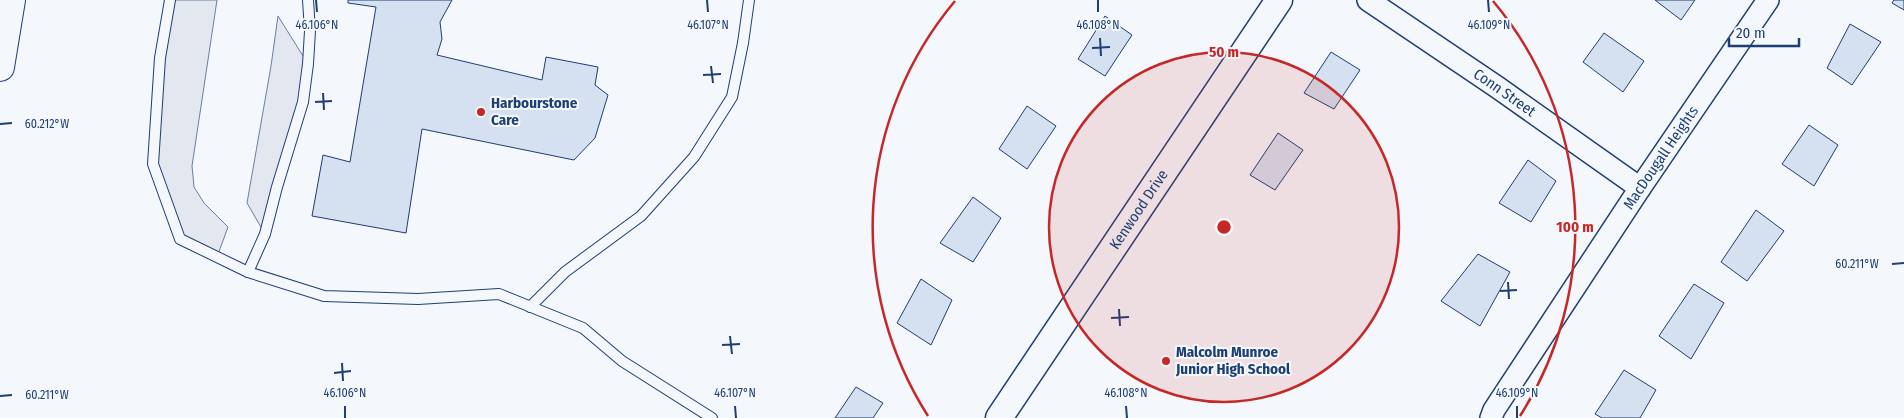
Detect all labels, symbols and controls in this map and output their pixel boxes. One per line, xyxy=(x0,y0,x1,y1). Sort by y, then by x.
scale bar xyxy=(1729,15,1799,47)
text: 46.106°N xyxy=(296,18,338,32)
text: 46.107°N xyxy=(687,18,729,32)
text: 46.108°N xyxy=(1077,18,1119,32)
text: 46.109°N xyxy=(1468,18,1510,32)
text: 20 m xyxy=(1736,24,1766,42)
text: 50 m xyxy=(1209,43,1239,61)
street label: Conn Street xyxy=(1470,65,1539,120)
place label: Harbourstone Care xyxy=(491,94,578,129)
street label: MacDougall Heights xyxy=(1619,103,1702,213)
marker: Harbourstone Care xyxy=(475,106,487,118)
text: 60.212°W xyxy=(25,117,69,131)
street label: Kenwood Drive xyxy=(1106,166,1172,253)
centre of rings xyxy=(1215,218,1233,236)
text: 100 m xyxy=(1556,218,1594,236)
text: 60.211°W xyxy=(1835,257,1879,271)
place label: Malcolm Munroe Junior High School xyxy=(1175,343,1291,378)
marker: Malcolm Munroe Junior High School xyxy=(1160,355,1172,367)
text: 46.106°N xyxy=(324,386,366,400)
text: 46.107°N xyxy=(714,386,756,400)
text: 46.108°N xyxy=(1105,386,1147,400)
text: 46.109°N xyxy=(1496,386,1538,400)
text: 60.211°W xyxy=(25,388,69,402)

